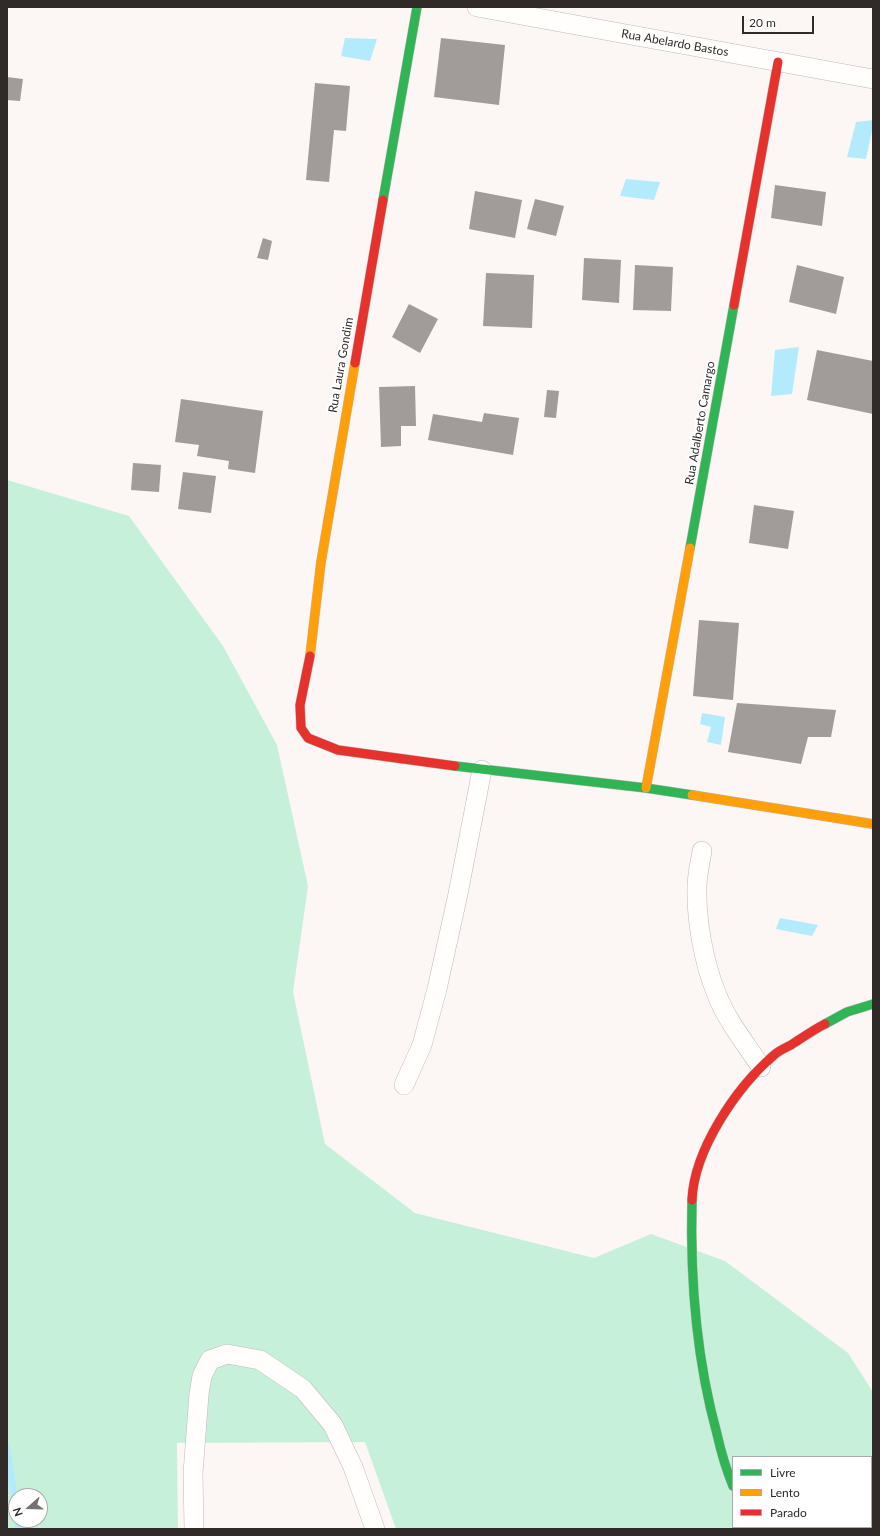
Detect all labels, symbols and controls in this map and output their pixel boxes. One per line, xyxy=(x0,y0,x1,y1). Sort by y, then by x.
scale bar xyxy=(744,8,816,34)
text: 20 m xyxy=(749,15,776,30)
street label: Rua Abelardo Bastos xyxy=(620,26,730,60)
street label: Rua Laura Gondim xyxy=(326,316,356,414)
street label: Rua Adalberto Camargo xyxy=(682,360,718,486)
legend xyxy=(732,1456,872,1528)
text: Livre xyxy=(770,1465,796,1480)
text: Lento xyxy=(770,1485,800,1500)
north arrow xyxy=(8,1488,48,1528)
text: Parado xyxy=(770,1505,807,1520)
text: N xyxy=(10,1506,25,1518)

